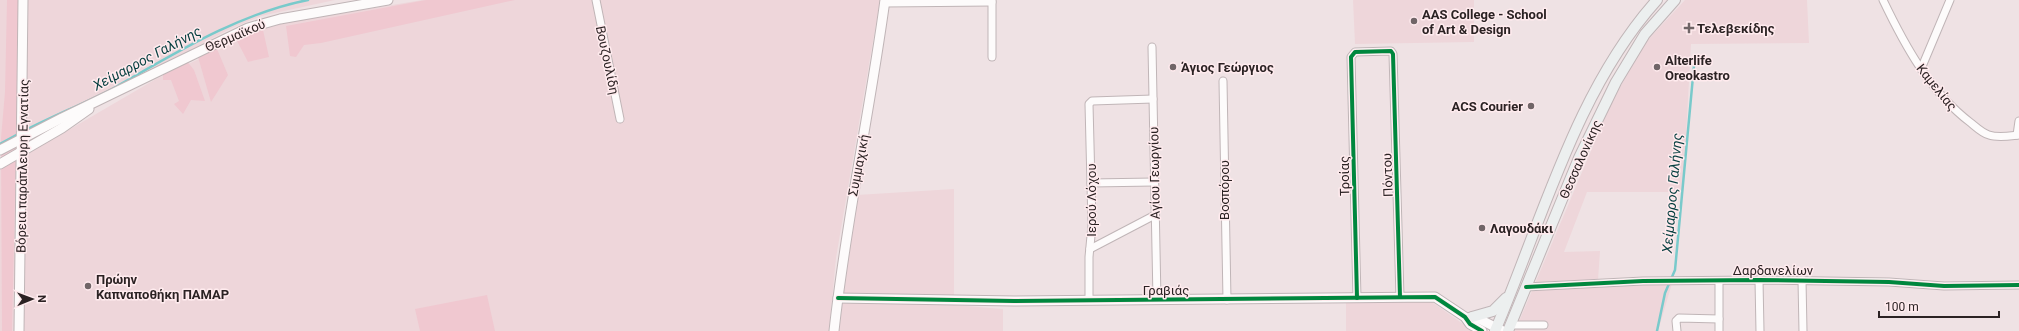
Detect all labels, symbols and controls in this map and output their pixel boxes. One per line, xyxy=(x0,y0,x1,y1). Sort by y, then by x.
place label: AAS College - School of Art & Design xyxy=(1422,7,1547,37)
street label: Θερμαϊκού xyxy=(203,16,268,55)
marker: AAS College - School of Art & Design xyxy=(1409,16,1419,26)
place label: Τελεβεκίδης xyxy=(1697,21,1775,36)
water label: Χείμαρρος Γαλήνης xyxy=(89,23,204,94)
marker: Τελεβεκίδης xyxy=(1684,23,1694,33)
street label: Βουζουλίδη xyxy=(593,24,622,96)
place label: Alterlife Oreokastro xyxy=(1665,53,1730,83)
place label: Άγιος Γεώργιος xyxy=(1181,60,1274,75)
street label: Καμελίας xyxy=(1913,61,1960,114)
marker: Άγιος Γεώργιος xyxy=(1168,62,1178,72)
marker: Alterlife Oreokastro xyxy=(1652,62,1662,72)
street label: Βόρεια παράπλευρη Εγνατίας xyxy=(13,79,32,253)
place label: ACS Courier xyxy=(1452,99,1523,114)
marker: ACS Courier xyxy=(1526,101,1536,111)
street label: Θεσσαλονίκης xyxy=(1556,117,1605,201)
street label: Αγίου Γεωργίου xyxy=(1146,127,1163,219)
water label: Χείμαρρος Γαλήνης xyxy=(1659,132,1685,255)
street label: Συμμαχική xyxy=(845,133,872,197)
street label: Πόντου xyxy=(1379,153,1396,197)
street label: Τροίας xyxy=(1337,156,1352,196)
street label: Βοσπόρου xyxy=(1217,160,1232,220)
street label: Ιερού Λόχου xyxy=(1084,163,1099,237)
place label: Λαγουδάκι xyxy=(1490,221,1553,236)
marker: Λαγουδάκι xyxy=(1477,223,1487,233)
street label: Δαρδανελίων xyxy=(1733,263,1814,278)
place label: Πρώην Καπναποθήκη ΠΑΜΑΡ xyxy=(96,272,229,302)
north arrow xyxy=(12,279,52,319)
marker: Πρώην Καπναποθήκη ΠΑΜΑΡ xyxy=(83,281,93,291)
street label: Γραβιάς xyxy=(1143,283,1189,298)
scale bar xyxy=(1879,293,1999,319)
text: N xyxy=(35,295,48,303)
text: 100 m xyxy=(1885,300,1919,314)

